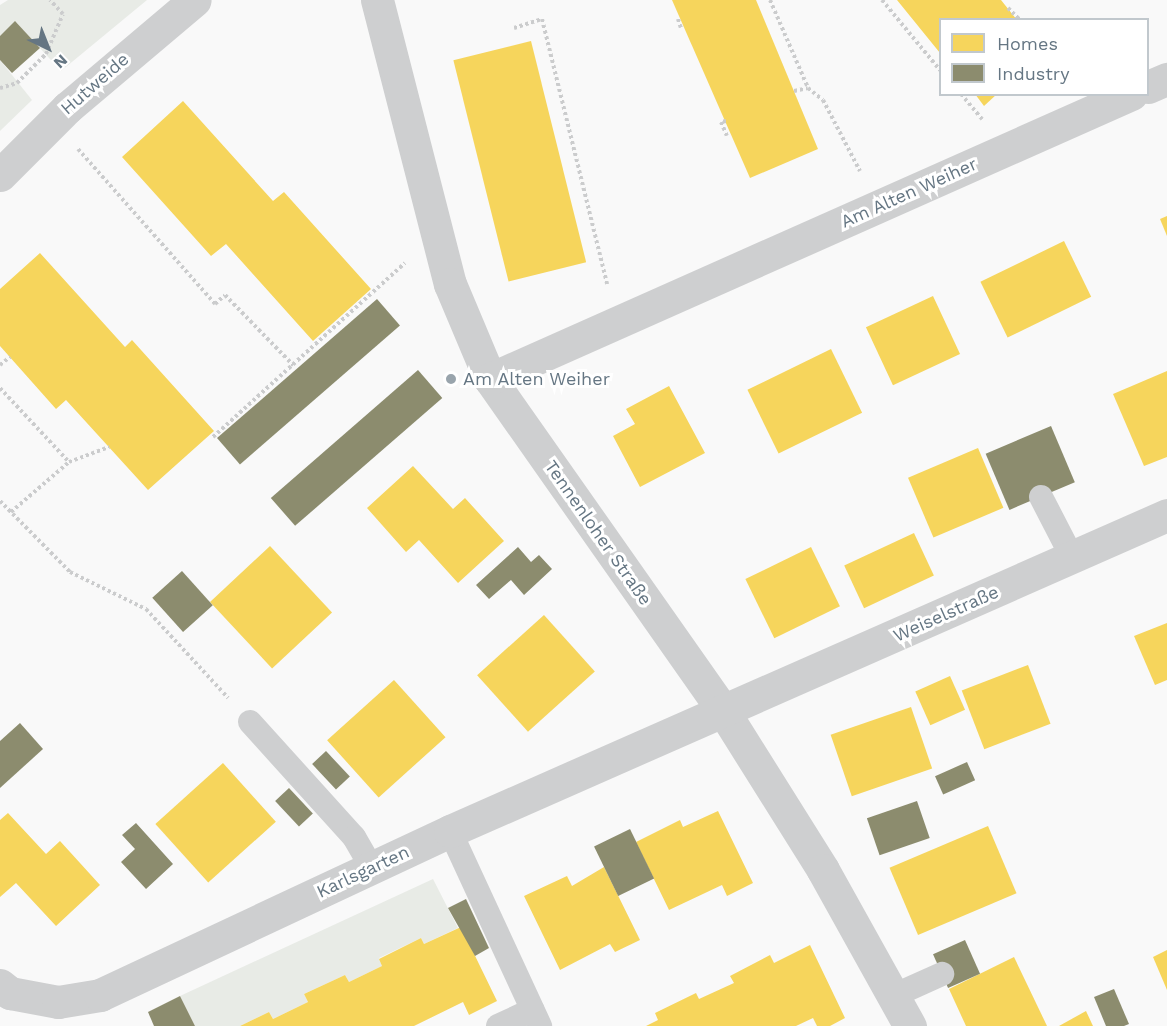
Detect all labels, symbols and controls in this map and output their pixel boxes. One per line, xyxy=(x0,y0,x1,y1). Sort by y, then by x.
north arrow xyxy=(18,18,78,78)
legend xyxy=(939,18,1149,96)
text: Homes xyxy=(997,33,1058,54)
street label: Hutweide xyxy=(56,49,134,119)
text: N xyxy=(50,51,71,73)
text: Industry xyxy=(997,63,1069,84)
street label: Am Alten Weiher xyxy=(837,153,981,233)
place label: Am Alten Weiher xyxy=(463,368,611,390)
marker: Am Alten Weiher xyxy=(444,372,458,386)
street label: Tennenloher Straße xyxy=(540,456,656,610)
street label: Weiselstraße xyxy=(890,581,1002,647)
street label: Karlsgarten xyxy=(313,841,413,903)

